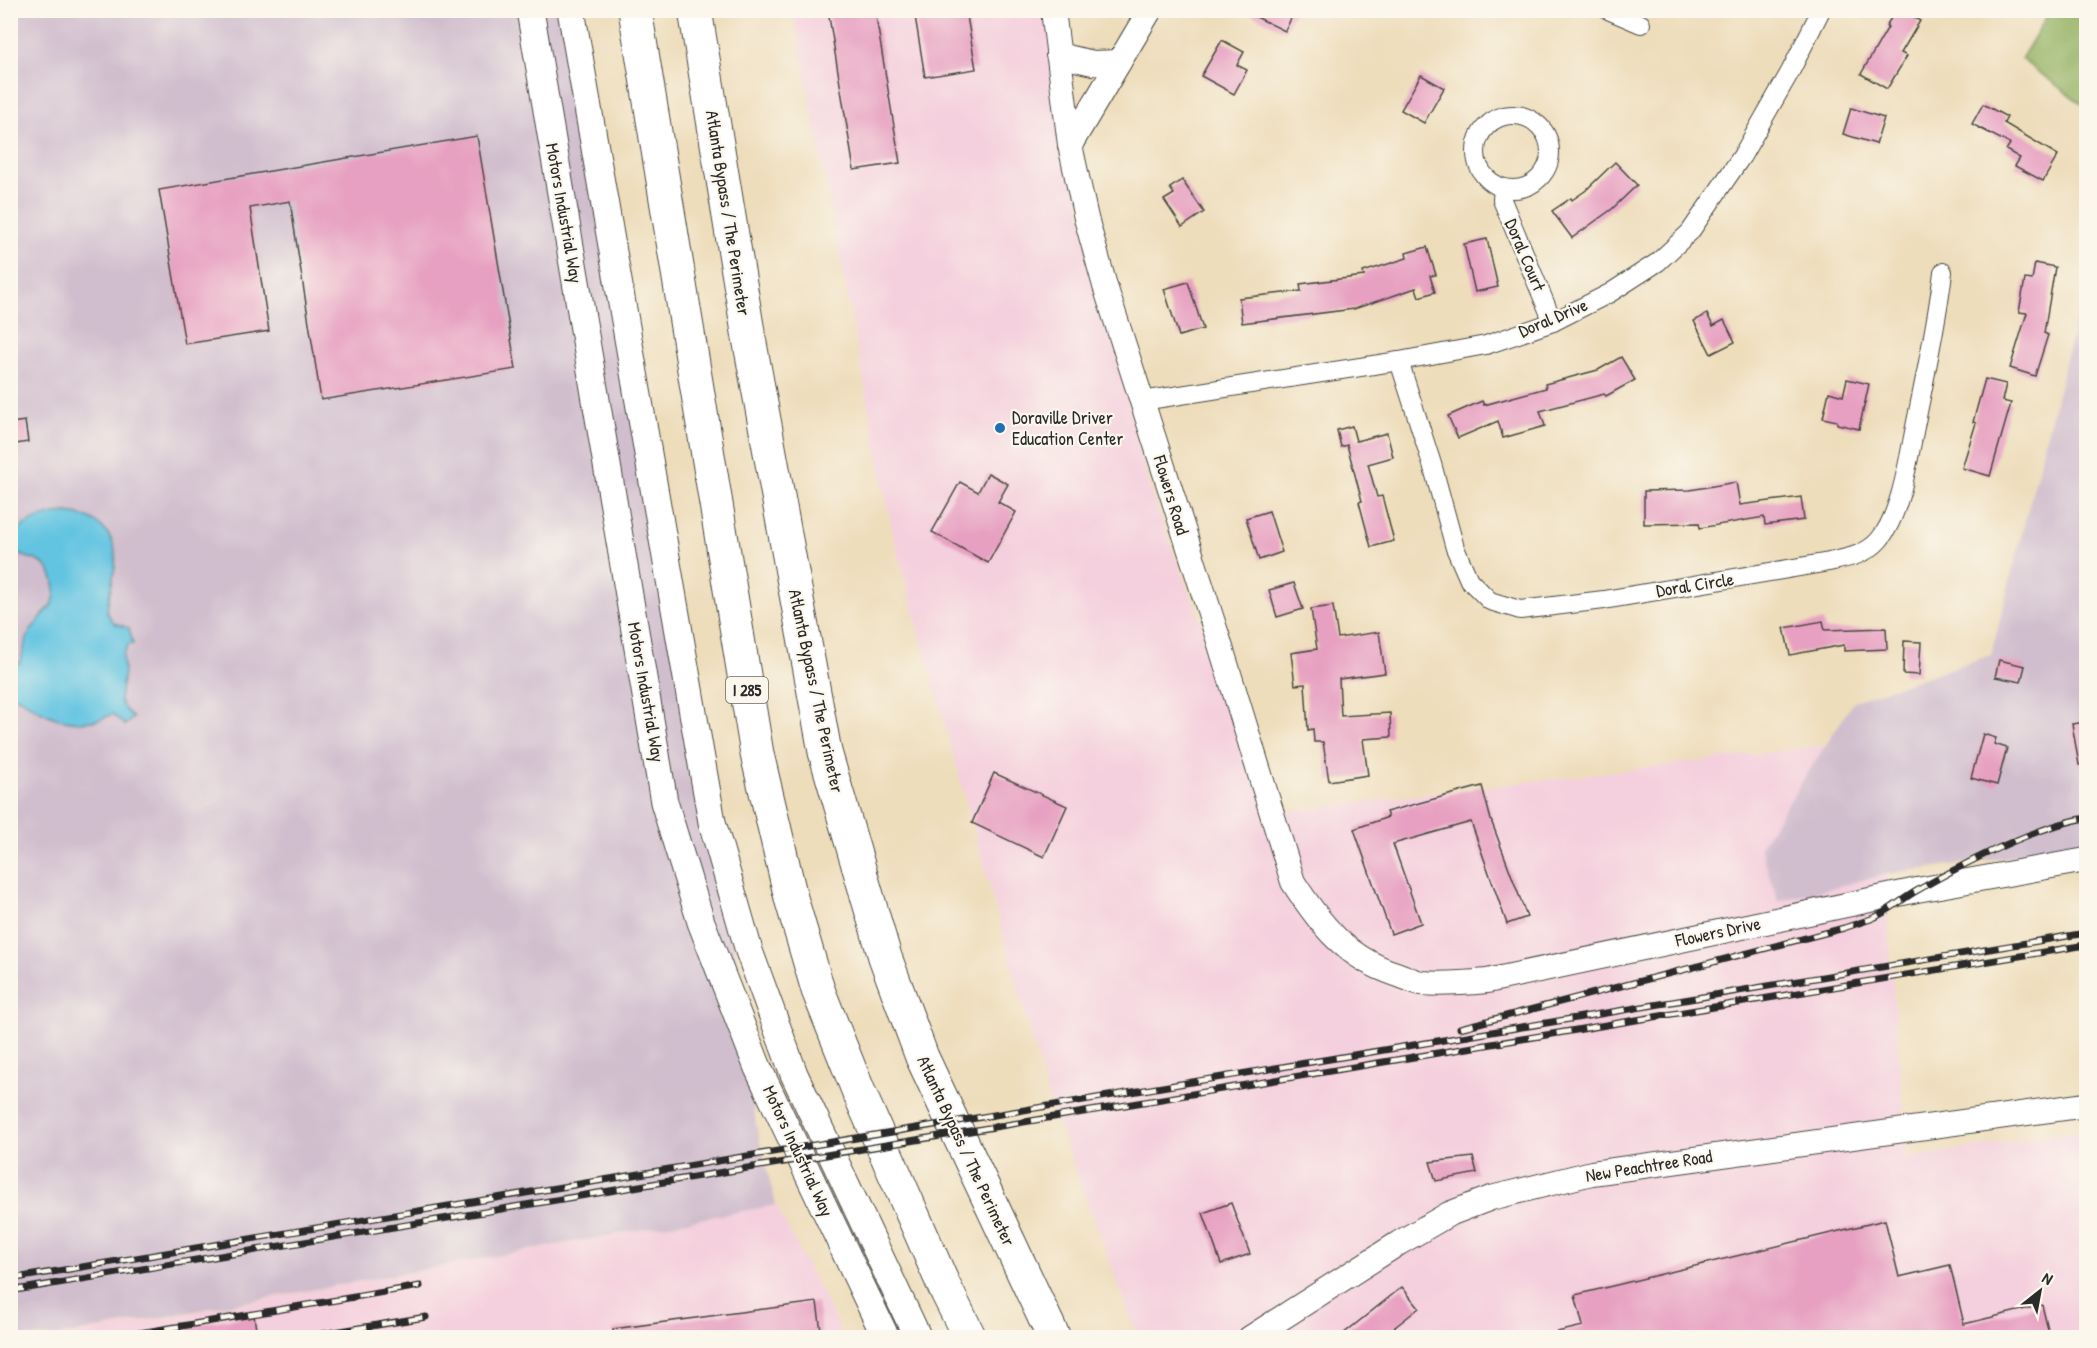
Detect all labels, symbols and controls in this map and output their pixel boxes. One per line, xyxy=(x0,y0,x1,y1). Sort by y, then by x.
street label: Atlanta Bypass / The Perimeter xyxy=(700,109,757,317)
street label: Motors Industrial Way xyxy=(540,141,589,285)
street label: Doral Court xyxy=(1499,215,1552,295)
street label: Doral Drive xyxy=(1515,292,1591,343)
place label: Doraville Driver Education Center xyxy=(1012,405,1123,451)
marker: Doraville Driver Education Center xyxy=(993,421,1007,435)
street label: Flowers Road xyxy=(1147,451,1195,538)
street label: Doral Circle xyxy=(1654,566,1736,603)
street label: Atlanta Bypass / The Perimeter xyxy=(783,587,850,795)
street label: Motors Industrial Way xyxy=(622,620,671,764)
road number: I 285 xyxy=(726,677,768,703)
street label: Flowers Drive xyxy=(1672,910,1763,953)
street label: Atlanta Bypass / The Perimeter xyxy=(911,1052,1022,1250)
street label: Motors Industrial Way xyxy=(757,1081,840,1221)
street label: New Peachtree Road xyxy=(1584,1143,1714,1188)
north arrow xyxy=(2010,1261,2070,1321)
text: N xyxy=(2038,1267,2057,1290)

